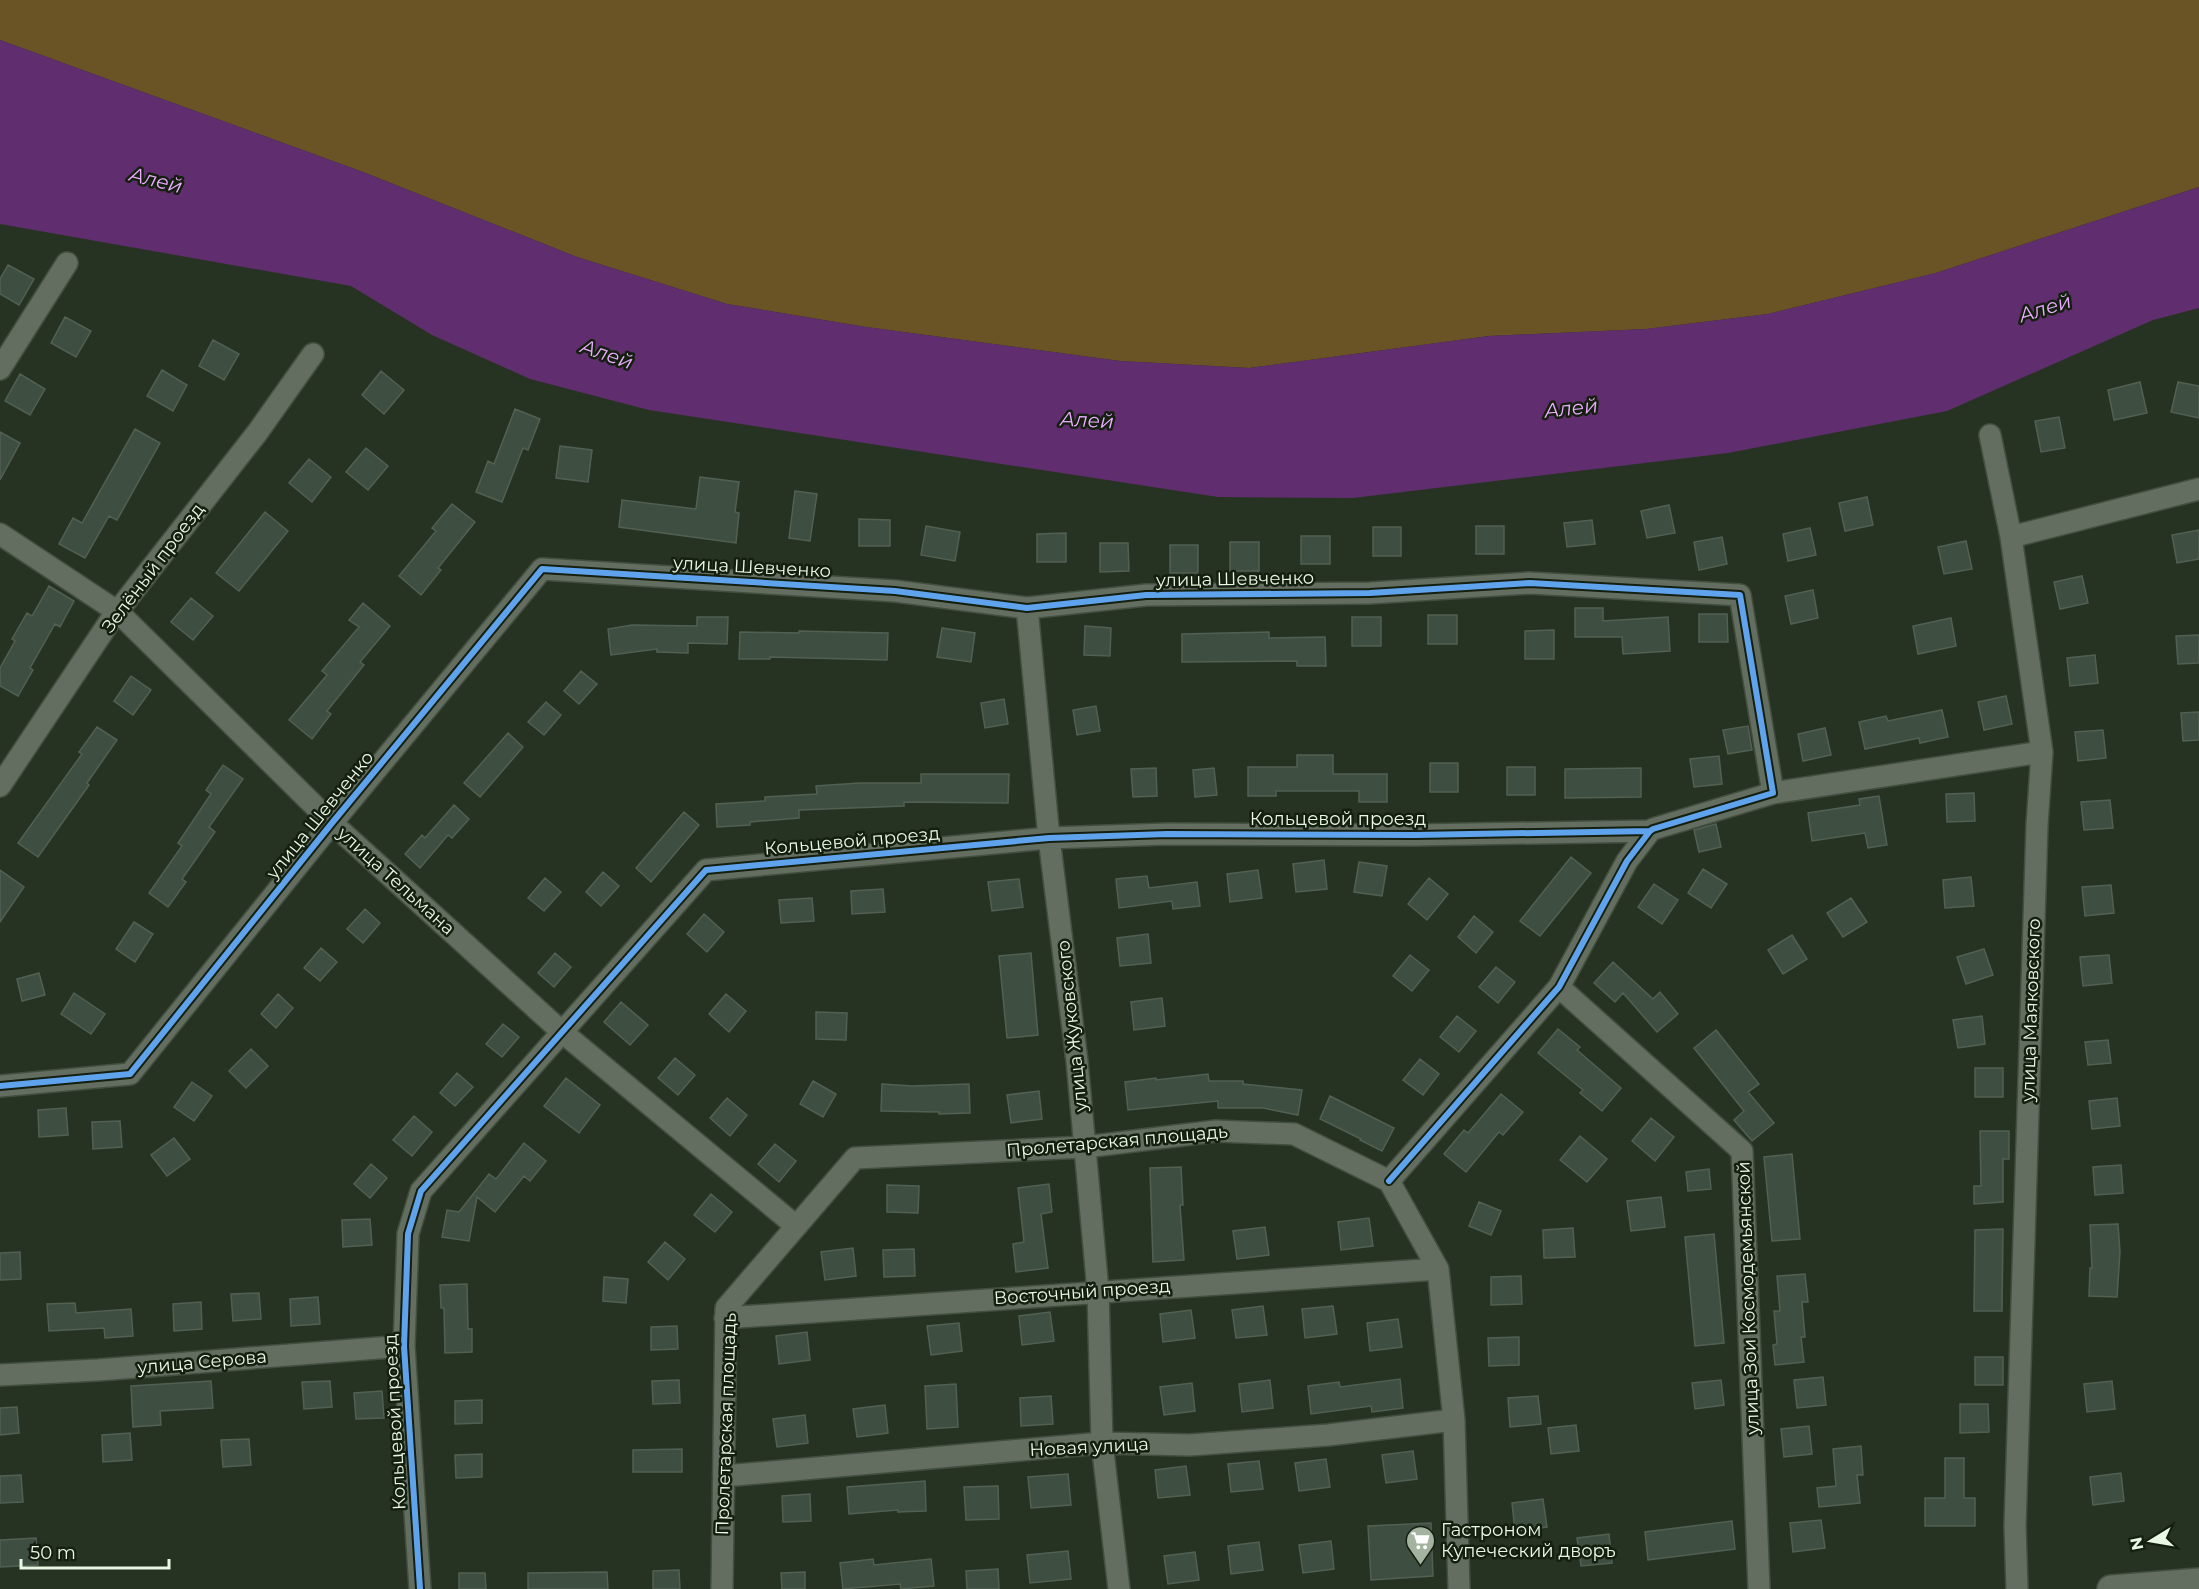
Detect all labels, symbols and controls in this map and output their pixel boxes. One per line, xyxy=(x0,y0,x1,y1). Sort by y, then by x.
water label: Алей xyxy=(126,162,185,198)
water label: Алей xyxy=(2015,289,2074,328)
water label: Алей xyxy=(577,334,636,374)
water label: Алей xyxy=(1542,393,1599,423)
water label: Алей xyxy=(1059,407,1114,433)
street label: Зелёный проезд xyxy=(97,499,209,637)
street label: улица Шевченко xyxy=(671,552,832,582)
street label: улица Шевченко xyxy=(1155,567,1314,591)
street label: улица Шевченко xyxy=(261,747,378,884)
street label: Кольцевой проезд xyxy=(1250,808,1426,830)
street label: улица Тельмана xyxy=(332,822,459,939)
street label: Кольцевой проезд xyxy=(763,822,941,860)
street label: улица Маяковского xyxy=(2017,918,2045,1103)
street label: улица Жуковского xyxy=(1052,939,1092,1114)
street label: Пролетарская площадь xyxy=(1005,1120,1229,1162)
street label: улица Зои Космодемьянской xyxy=(1732,1161,1764,1436)
street label: Восточный проезд xyxy=(993,1275,1171,1309)
street label: Пролетарская площадь xyxy=(711,1312,741,1536)
street label: Кольцевой проезд xyxy=(379,1333,411,1511)
street label: улица Серова xyxy=(135,1345,268,1379)
street label: Новая улица xyxy=(1029,1433,1149,1461)
north arrow xyxy=(2121,1511,2181,1571)
place label: Гастроном Купеческий дворъ xyxy=(1441,1519,1616,1562)
supermarket icon: Гастроном Купеческий дворъ xyxy=(1404,1524,1436,1566)
scale bar xyxy=(21,1532,170,1570)
text: N xyxy=(2126,1536,2147,1552)
text: 50 m xyxy=(30,1542,76,1564)

